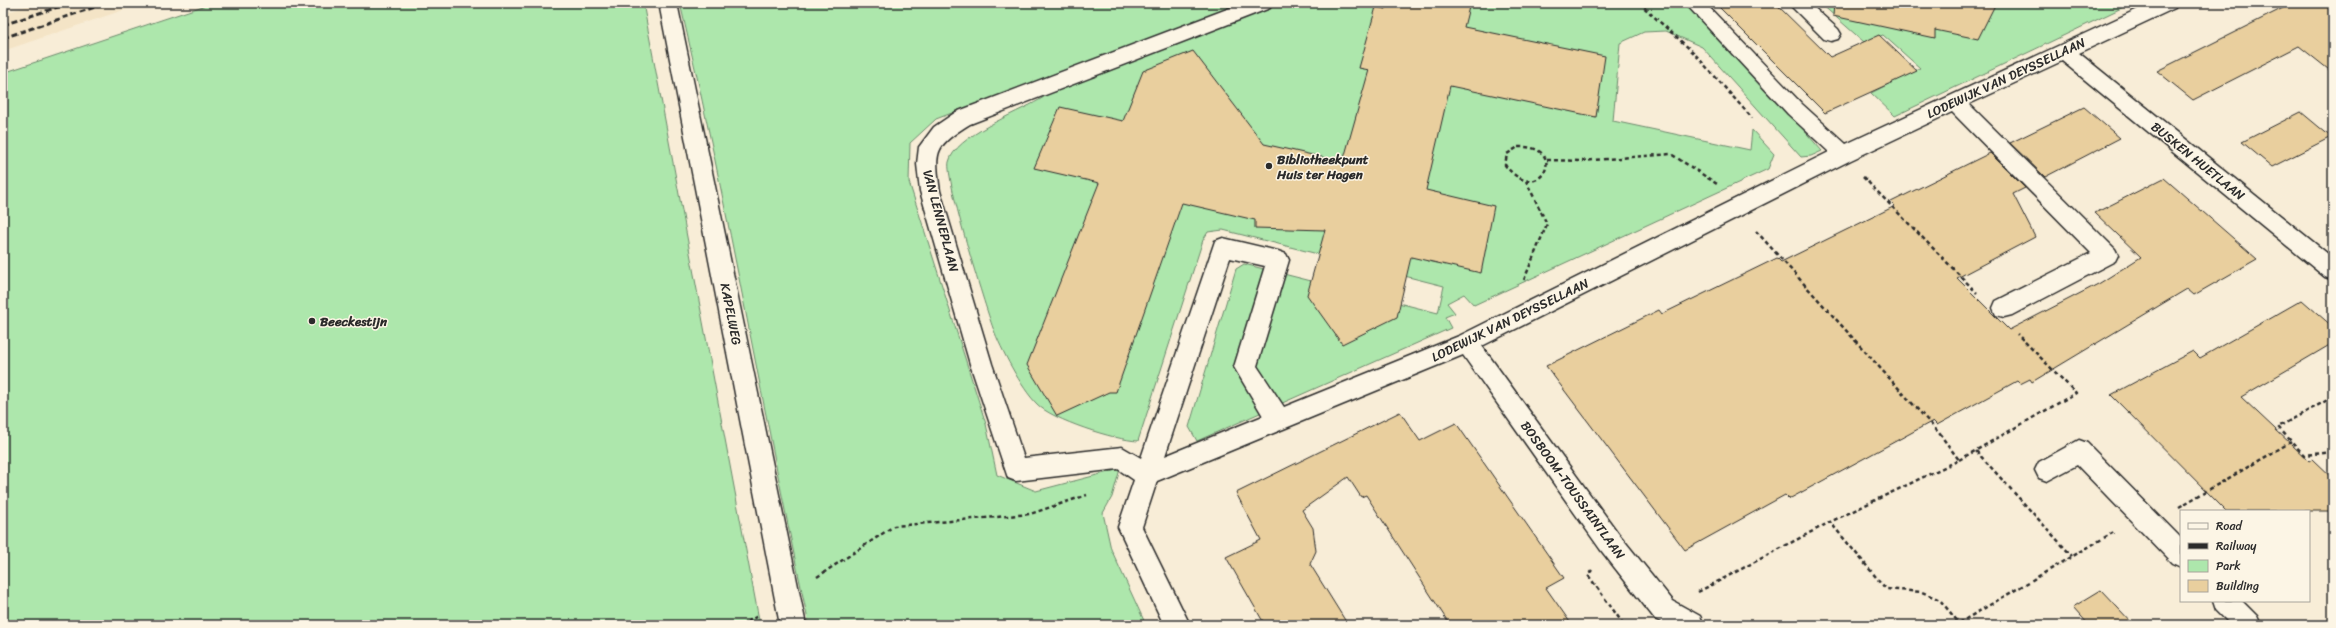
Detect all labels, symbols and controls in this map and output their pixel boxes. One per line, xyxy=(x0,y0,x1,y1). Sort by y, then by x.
street label: LODEWIJK VAN DEYSSELLAAN xyxy=(1923,31,2089,125)
street label: BUSKEN HUETLAAN xyxy=(2146,116,2250,206)
place label: Bibliotheekpunt Huis ter Hagen xyxy=(1276,148,1369,186)
marker: Bibliotheekpunt Huis ter Hagen xyxy=(1264,161,1274,171)
street label: VAN LENNEPLAAN xyxy=(916,167,966,275)
street label: LODEWIJK VAN DEYSSELLAAN xyxy=(1427,272,1593,368)
street label: KAPELWEG xyxy=(714,281,748,347)
place label: Beeckestijn xyxy=(320,310,388,333)
marker: Beeckestijn xyxy=(307,316,317,326)
street label: BOSBOOM-TOUSSAINTLAAN xyxy=(1515,416,1631,564)
legend xyxy=(2180,510,2310,602)
text: Road xyxy=(2216,515,2243,537)
text: Railway xyxy=(2216,535,2257,557)
text: Park xyxy=(2216,555,2241,577)
text: Building xyxy=(2216,575,2259,597)

